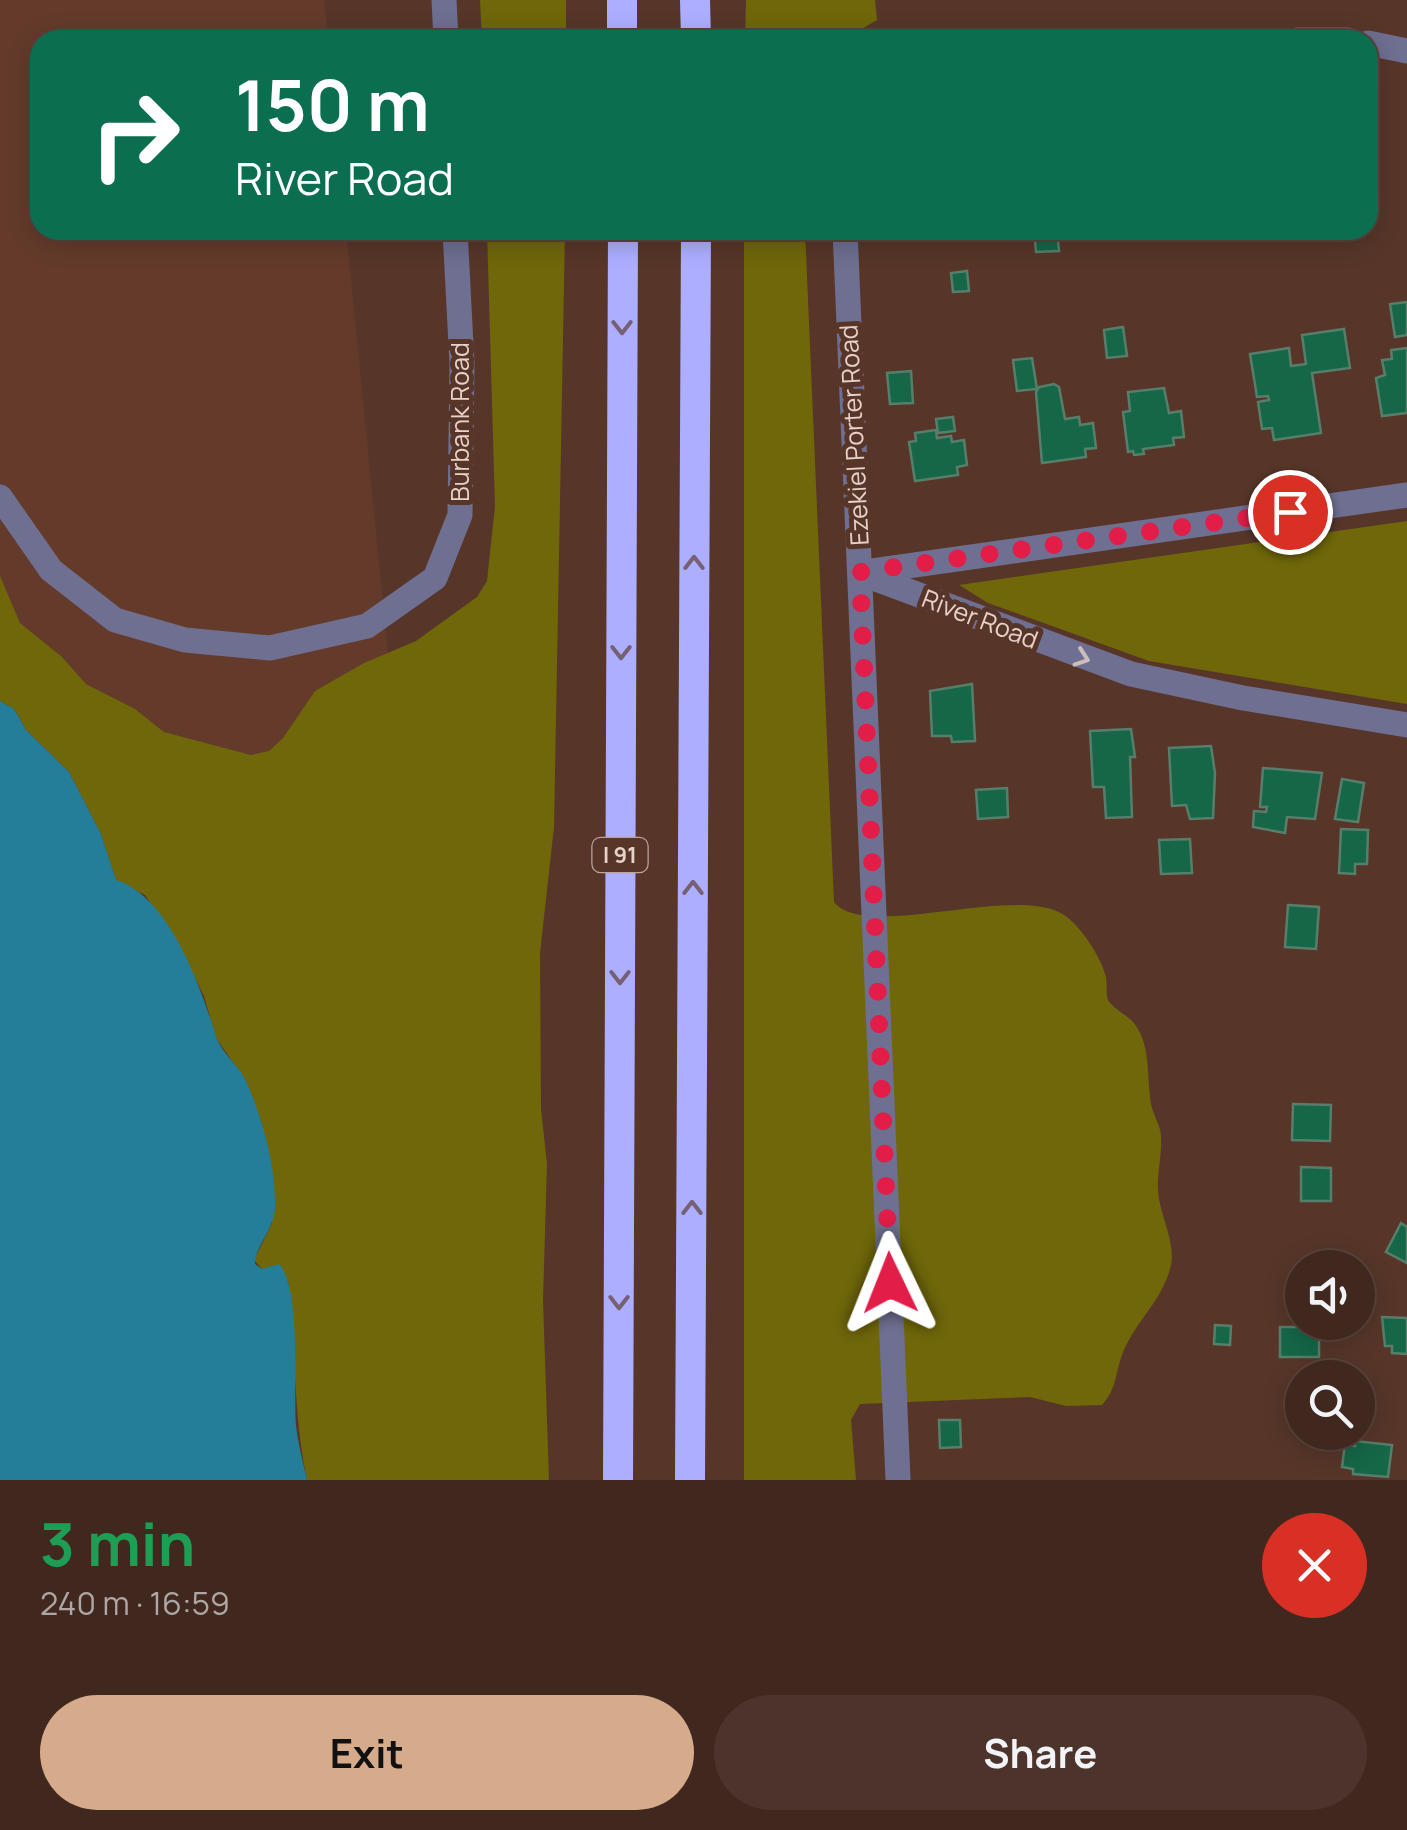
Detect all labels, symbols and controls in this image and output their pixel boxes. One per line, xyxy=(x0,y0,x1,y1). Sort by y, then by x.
text: 150 m xyxy=(235,56,430,152)
icon: right xyxy=(70,70,200,200)
text: River Road xyxy=(235,147,454,209)
one-way arrow xyxy=(612,320,633,336)
street label: Ezekiel Porter Road xyxy=(830,324,877,546)
street label: Burbank Road xyxy=(442,342,477,502)
pin xyxy=(1248,470,1333,555)
icon: arrive xyxy=(1263,485,1318,540)
one-way arrow xyxy=(683,554,705,570)
street label: River Road xyxy=(917,580,1043,657)
one-way arrow xyxy=(610,646,632,661)
one-way arrow xyxy=(1072,646,1089,666)
road number: I 91 xyxy=(592,838,648,872)
one-way arrow xyxy=(682,879,704,894)
one-way arrow xyxy=(609,970,631,986)
one-way arrow xyxy=(681,1199,702,1215)
position arrow xyxy=(838,1231,942,1335)
map controls xyxy=(1285,1250,1375,1450)
button: sound xyxy=(1285,1250,1375,1340)
one-way arrow xyxy=(608,1296,630,1311)
button: search xyxy=(1285,1360,1375,1450)
text: 3 min xyxy=(40,1502,195,1584)
button: close xyxy=(1262,1513,1367,1618)
text: 240 m · 16:59 xyxy=(40,1581,230,1625)
button: Exit xyxy=(40,1695,694,1810)
button: Share xyxy=(714,1695,1367,1810)

